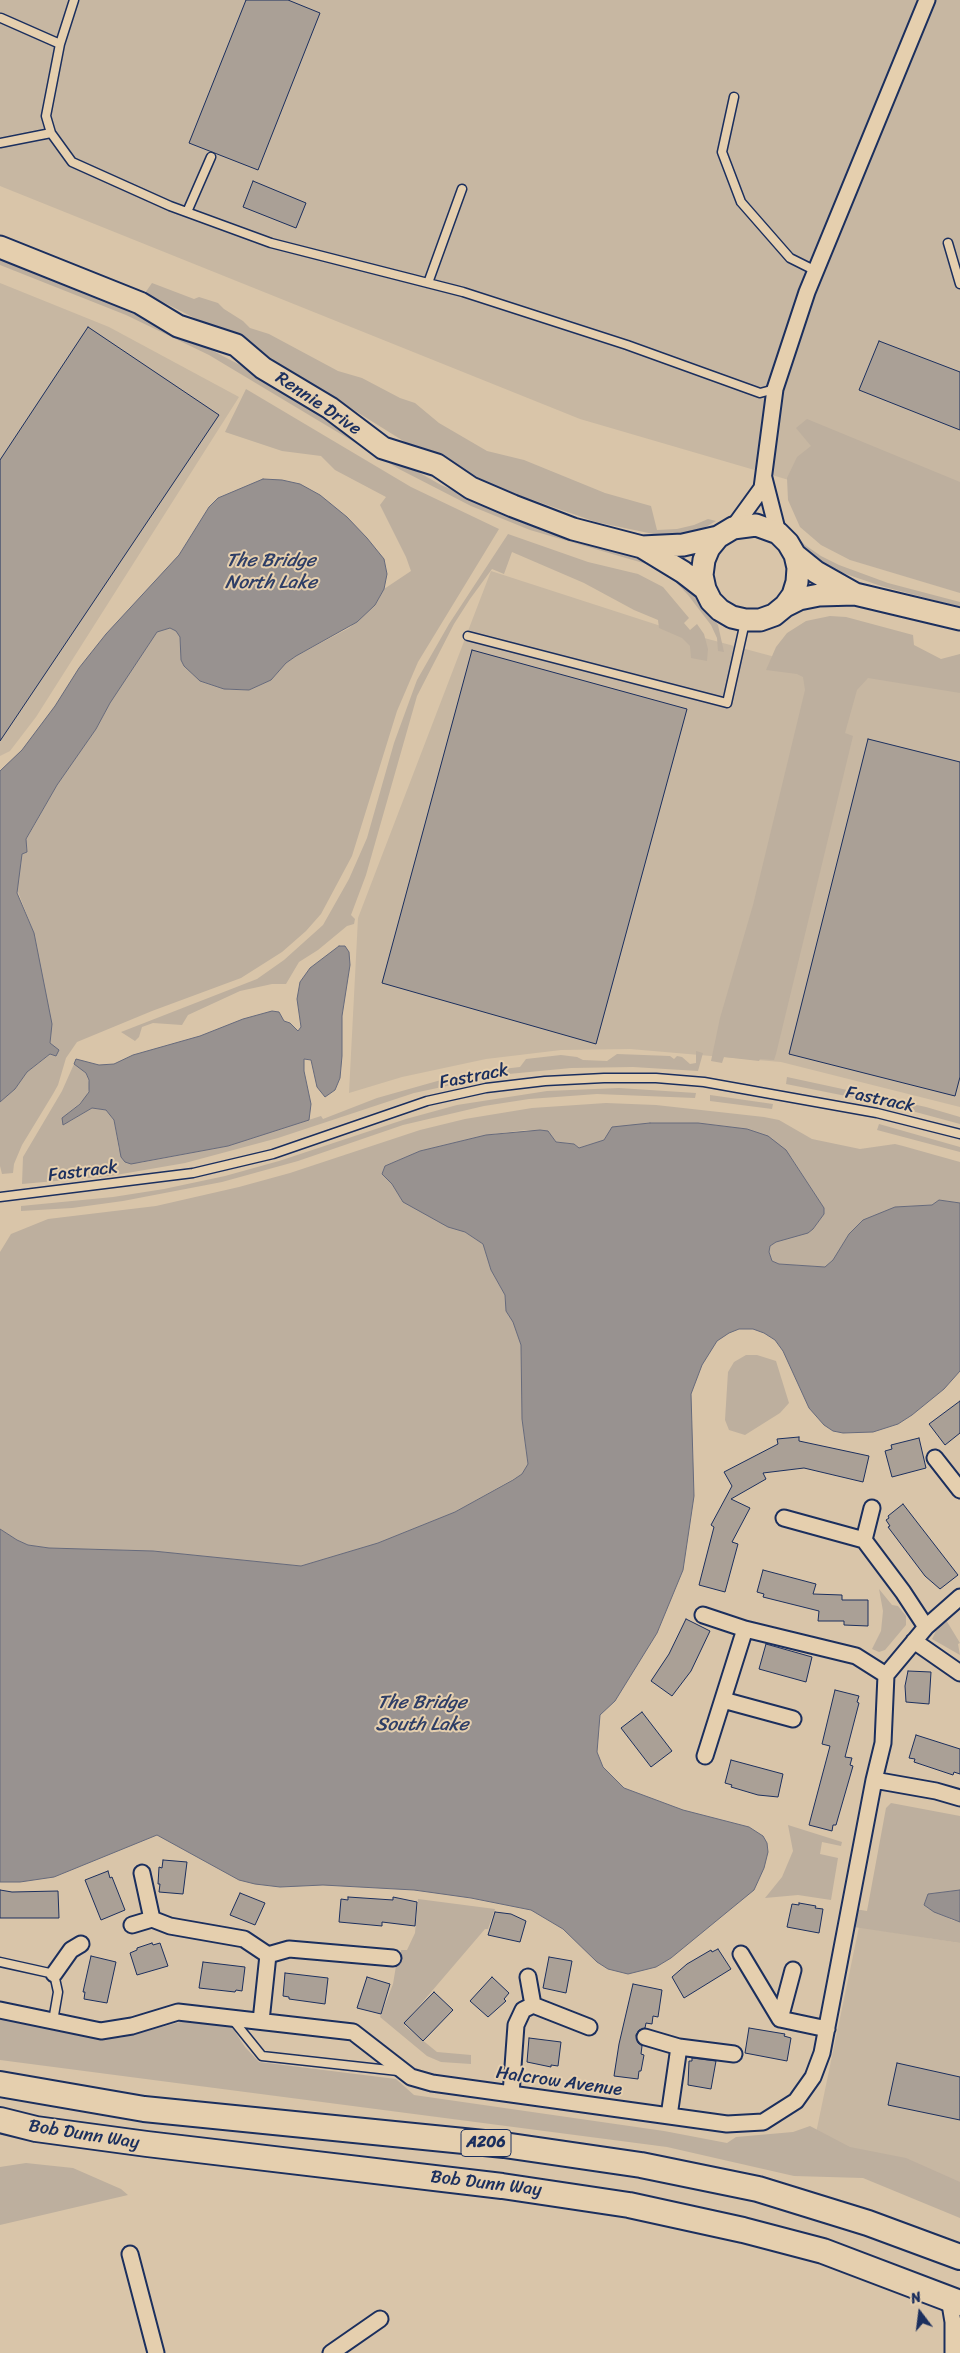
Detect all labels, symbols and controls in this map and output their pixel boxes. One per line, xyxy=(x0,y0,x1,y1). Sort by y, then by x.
street label: Rennie Drive xyxy=(271,367,365,441)
water label: The Bridge North Lake xyxy=(225,550,317,594)
street label: Fastrack xyxy=(438,1060,510,1094)
street label: Fastrack xyxy=(844,1082,916,1118)
street label: Fastrack xyxy=(47,1157,119,1187)
water label: The Bridge South Lake xyxy=(375,1692,469,1736)
street label: Halcrow Avenue xyxy=(495,2062,623,2102)
street label: Bob Dunn Way xyxy=(27,2116,141,2154)
road number: A206 xyxy=(461,2130,511,2156)
street label: Bob Dunn Way xyxy=(429,2166,543,2202)
text: N xyxy=(908,2285,924,2311)
north arrow xyxy=(895,2288,945,2338)

